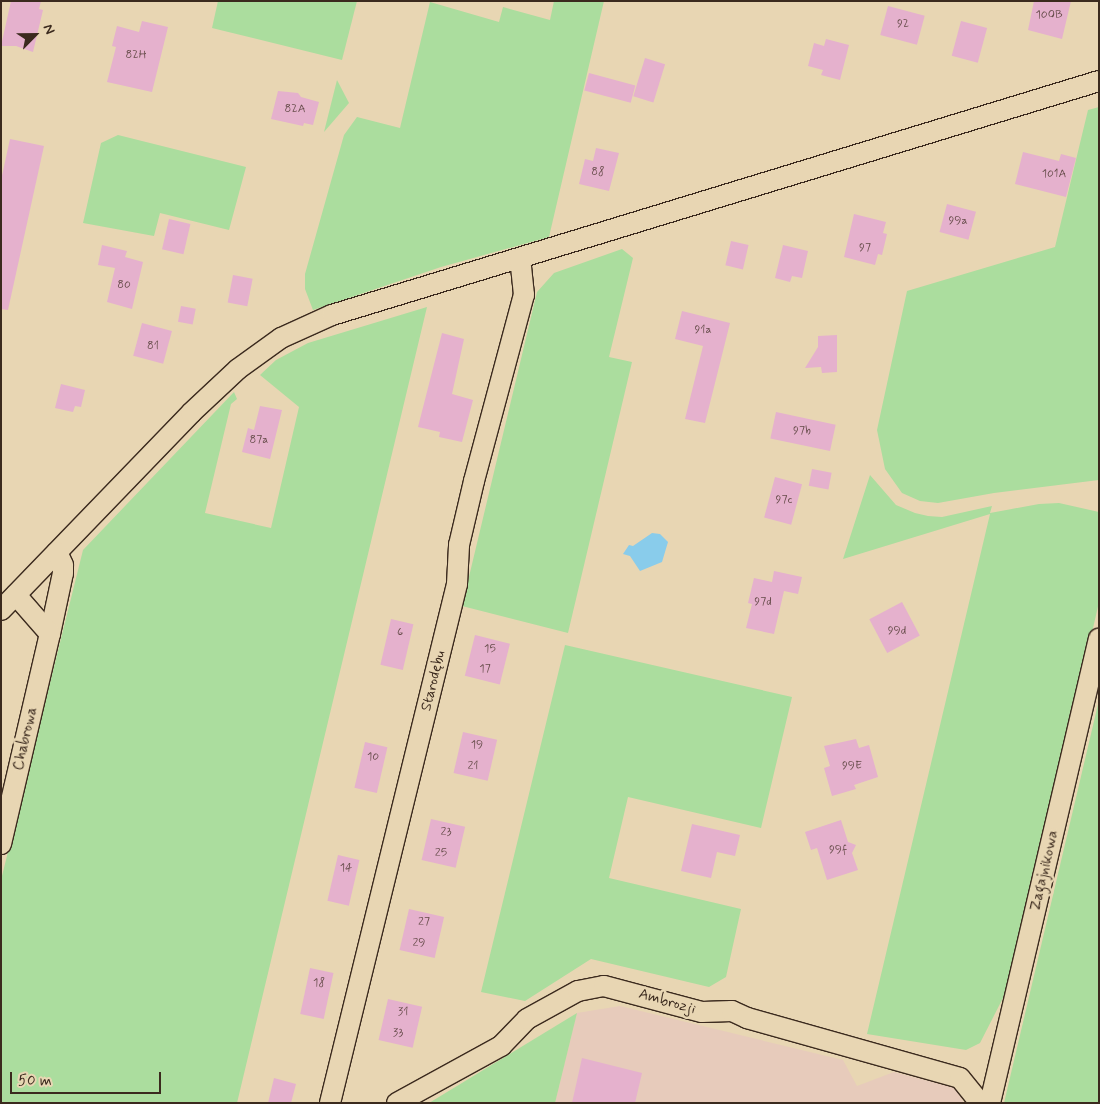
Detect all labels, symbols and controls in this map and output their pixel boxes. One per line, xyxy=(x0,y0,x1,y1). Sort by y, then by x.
house number: 100B xyxy=(1035,9,1063,23)
north arrow xyxy=(10,10,60,60)
house number: 92 xyxy=(897,18,909,32)
text: N xyxy=(39,21,59,37)
house number: 82H xyxy=(126,49,146,63)
house number: 82A xyxy=(285,103,305,117)
house number: 88 xyxy=(591,166,605,180)
house number: 101A xyxy=(1042,168,1066,182)
house number: 99a xyxy=(948,215,968,229)
house number: 97 xyxy=(859,242,871,256)
house number: 80 xyxy=(117,279,131,293)
house number: 91a xyxy=(694,324,712,338)
house number: 81 xyxy=(147,340,159,354)
house number: 97b xyxy=(793,425,811,439)
house number: 87a xyxy=(250,434,268,448)
house number: 97c xyxy=(776,494,792,508)
house number: 97d xyxy=(754,596,772,610)
house number: 99d xyxy=(888,625,906,639)
house number: 6 xyxy=(397,626,403,640)
house number: 15 xyxy=(484,643,496,657)
street label: Starodębu xyxy=(418,649,450,713)
house number: 17 xyxy=(479,663,491,677)
street label: Chabrowa xyxy=(10,706,42,772)
house number: 19 xyxy=(471,739,483,753)
house number: 10 xyxy=(367,751,379,765)
house number: 21 xyxy=(467,760,479,774)
house number: 99E xyxy=(842,760,862,774)
house number: 23 xyxy=(441,826,451,840)
street label: Zagajnikowa xyxy=(1027,829,1063,913)
house number: 99f xyxy=(829,844,847,858)
house number: 25 xyxy=(435,847,447,861)
house number: 14 xyxy=(340,862,352,876)
house number: 27 xyxy=(418,916,430,930)
house number: 29 xyxy=(412,937,426,951)
house number: 18 xyxy=(313,977,325,991)
street label: Ambrozji xyxy=(636,985,698,1019)
house number: 31 xyxy=(398,1006,408,1020)
house number: 33 xyxy=(393,1027,403,1041)
scale bar xyxy=(12,1062,164,1094)
text: 50 m xyxy=(18,1071,52,1091)

